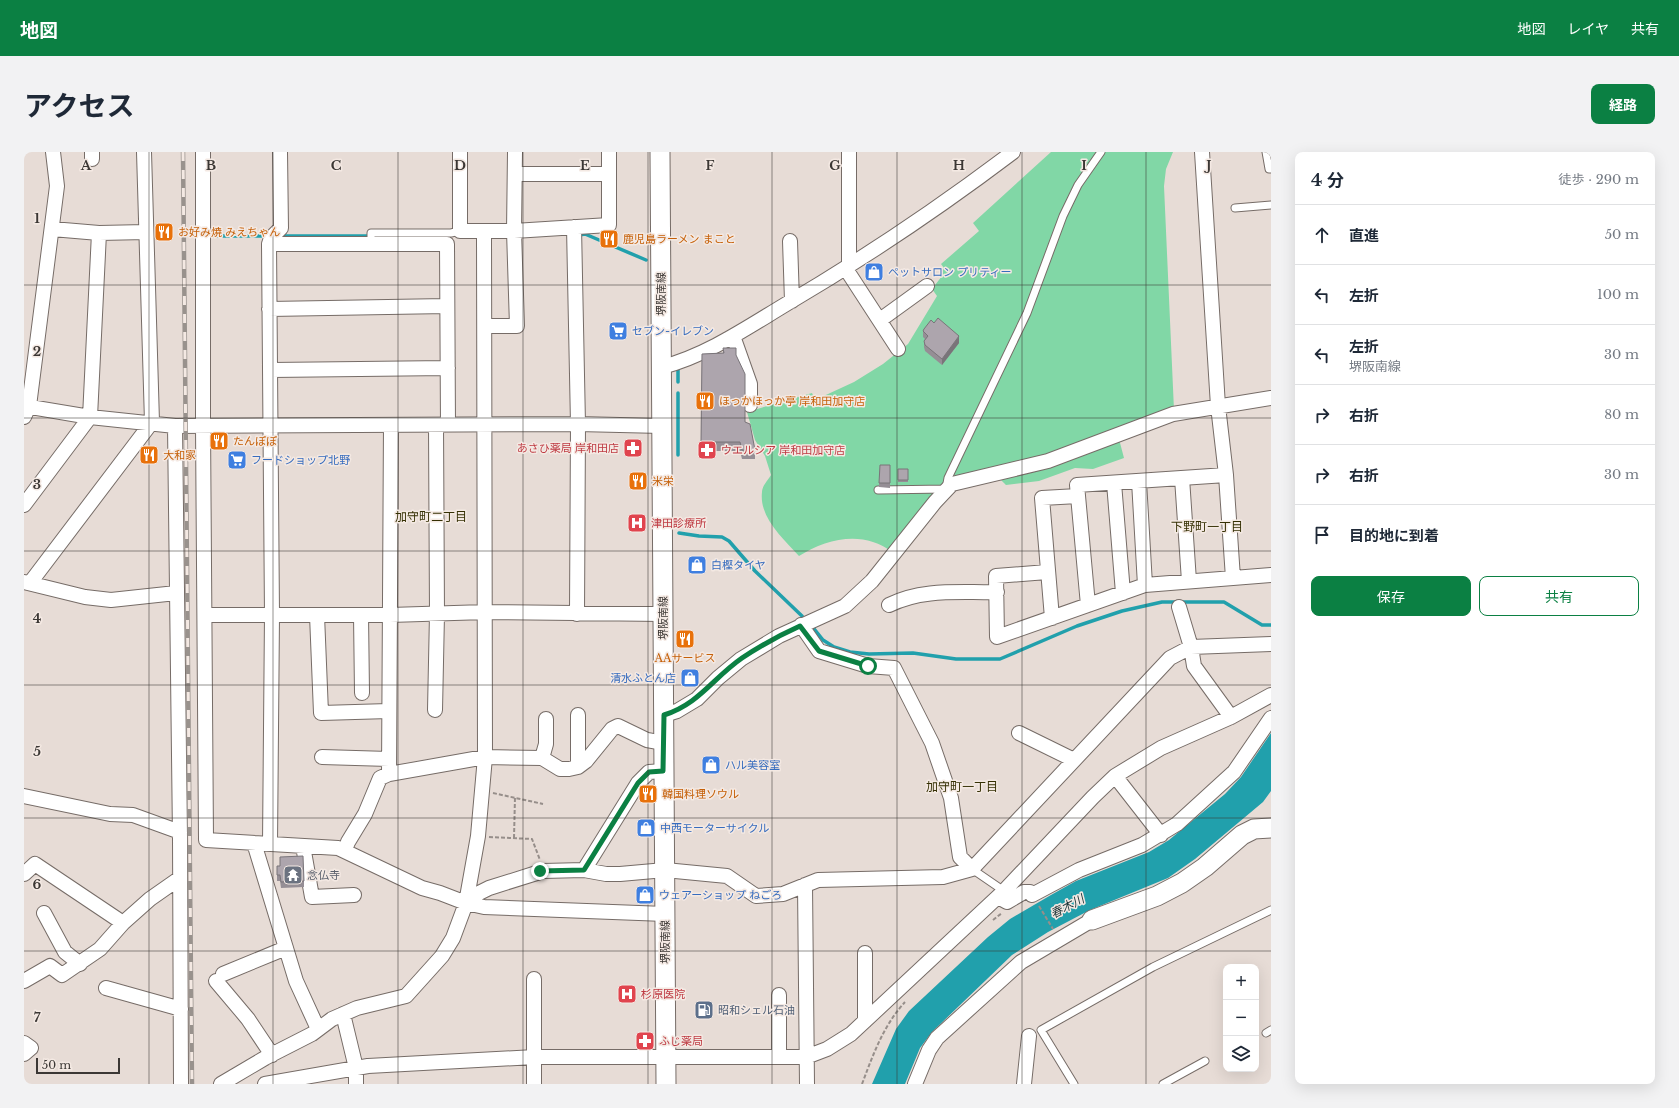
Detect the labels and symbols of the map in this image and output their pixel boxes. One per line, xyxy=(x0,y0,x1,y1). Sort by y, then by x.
text: A xyxy=(80,157,92,174)
text: B xyxy=(206,157,216,174)
text: C xyxy=(331,157,342,174)
text: D xyxy=(454,157,466,174)
text: E xyxy=(580,157,590,174)
text: F xyxy=(706,157,715,174)
text: G xyxy=(829,157,841,174)
text: H xyxy=(953,157,965,174)
text: I xyxy=(1081,157,1087,174)
text: J xyxy=(1203,157,1212,174)
text: 1 xyxy=(34,210,40,227)
restaurant icon: お好み焼 みえちゃん xyxy=(153,221,175,243)
place label: お好み焼 みえちゃん xyxy=(178,225,280,239)
restaurant icon: 鹿児島ラーメン まこと xyxy=(598,228,620,250)
place label: 鹿児島ラーメン まこと xyxy=(623,232,736,246)
shop icon: ペットサロン プリティー xyxy=(863,261,885,283)
place label: ペットサロン プリティー xyxy=(888,265,1012,279)
street label: 堺阪南線 xyxy=(654,272,668,316)
supermarket icon: セブン-イレブン xyxy=(607,320,629,342)
place label: セブン-イレブン xyxy=(632,324,714,338)
text: 2 xyxy=(33,343,41,360)
restaurant icon: ほっかほっか亭 岸和田加守店 xyxy=(694,390,716,412)
place label: ほっかほっか亭 岸和田加守店 xyxy=(719,394,865,408)
restaurant icon: たんぽぽ xyxy=(208,430,230,452)
place label: たんぽぽ xyxy=(233,434,277,448)
pharmacy icon: あさひ薬局 岸和田店 xyxy=(622,437,644,459)
pharmacy icon: ウエルシア 岸和田加守店 xyxy=(696,439,718,461)
place label: あさひ薬局 岸和田店 xyxy=(517,441,619,455)
place label: ウエルシア 岸和田加守店 xyxy=(721,443,845,457)
restaurant icon: 大和家 xyxy=(138,444,160,466)
place label: 大和家 xyxy=(163,448,196,462)
supermarket icon: フードショップ北野 xyxy=(226,449,248,471)
place label: フードショップ北野 xyxy=(251,453,350,467)
restaurant icon: 米栄 xyxy=(627,470,649,492)
place label: 米栄 xyxy=(652,474,674,488)
text: 3 xyxy=(33,476,41,493)
district label: 加守町二丁目 xyxy=(395,509,467,524)
hospital icon: 津田診療所 xyxy=(626,512,648,534)
place label: 津田診療所 xyxy=(651,516,707,530)
district label: 下野町一丁目 xyxy=(1171,519,1243,534)
shop icon: 白樫タイヤ xyxy=(686,554,708,576)
place label: 白樫タイヤ xyxy=(711,558,766,572)
street label: 堺阪南線 xyxy=(656,596,670,640)
text: 4 xyxy=(33,610,42,627)
restaurant icon: AAサービス xyxy=(674,628,696,650)
place label: AAサービス xyxy=(654,651,715,665)
route start xyxy=(859,657,877,675)
shop icon: 清水ふとん店 xyxy=(679,667,701,689)
place label: 清水ふとん店 xyxy=(610,671,676,685)
text: 5 xyxy=(33,743,41,760)
shop icon: ハル美容室 xyxy=(700,754,722,776)
place label: ハル美容室 xyxy=(725,758,780,772)
district label: 加守町一丁目 xyxy=(926,779,998,794)
restaurant icon: 韓国料理ソウル xyxy=(637,783,659,805)
place label: 韓国料理ソウル xyxy=(662,787,739,801)
shop icon: 中西モーターサイクル xyxy=(635,817,657,839)
place label: 中西モーターサイクル xyxy=(660,821,769,835)
route end xyxy=(531,862,549,880)
temple icon: 念仏寺 xyxy=(282,864,304,886)
place label: 念仏寺 xyxy=(307,868,340,882)
text: 6 xyxy=(33,876,42,893)
shop icon: ウェアーショップ ねごろ xyxy=(634,884,656,906)
place label: ウェアーショップ ねごろ xyxy=(659,888,782,902)
water label: 春木川 xyxy=(1048,890,1088,921)
street label: 堺阪南線 xyxy=(658,920,672,964)
hospital icon: 杉原医院 xyxy=(616,983,638,1005)
place label: 杉原医院 xyxy=(641,987,685,1001)
fuel station icon: 昭和シェル石油 xyxy=(693,999,715,1021)
place label: 昭和シェル石油 xyxy=(718,1003,795,1017)
text: 7 xyxy=(34,1009,41,1026)
pharmacy icon: ふじ薬局 xyxy=(634,1030,656,1052)
place label: ふじ薬局 xyxy=(659,1034,703,1048)
scale bar xyxy=(36,1056,120,1075)

